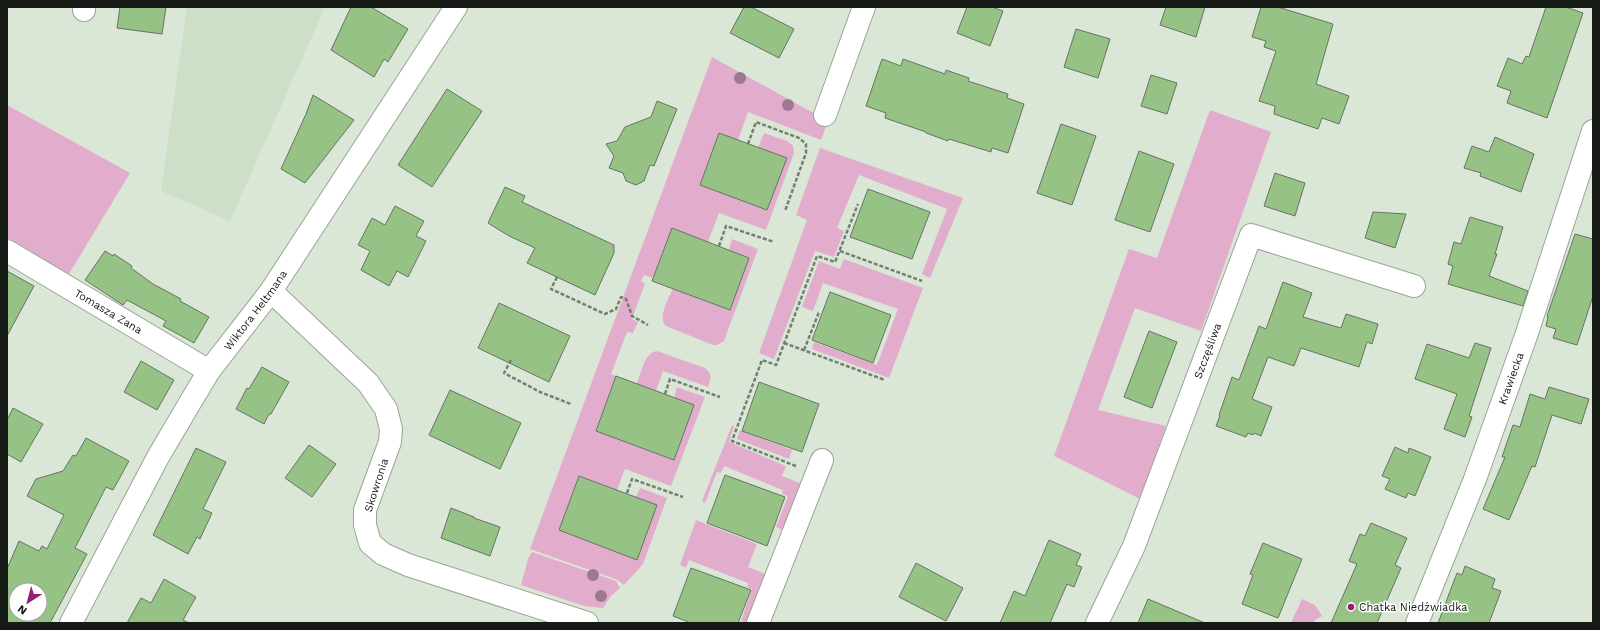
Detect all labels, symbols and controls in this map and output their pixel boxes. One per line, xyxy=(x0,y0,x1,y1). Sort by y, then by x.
street label: Wiktora Heltmana xyxy=(221,268,290,353)
street label: Tomasza Zana xyxy=(72,287,144,337)
street label: Szczęśliwa xyxy=(1192,321,1224,381)
street label: Krawiecka xyxy=(1496,351,1527,407)
street label: Skowronia xyxy=(362,457,391,514)
north arrow xyxy=(8,582,48,622)
place label: Chatka Niedźwiadka xyxy=(1359,601,1468,614)
text: N xyxy=(15,602,30,617)
marker: Chatka Niedźwiadka xyxy=(1346,602,1356,612)

